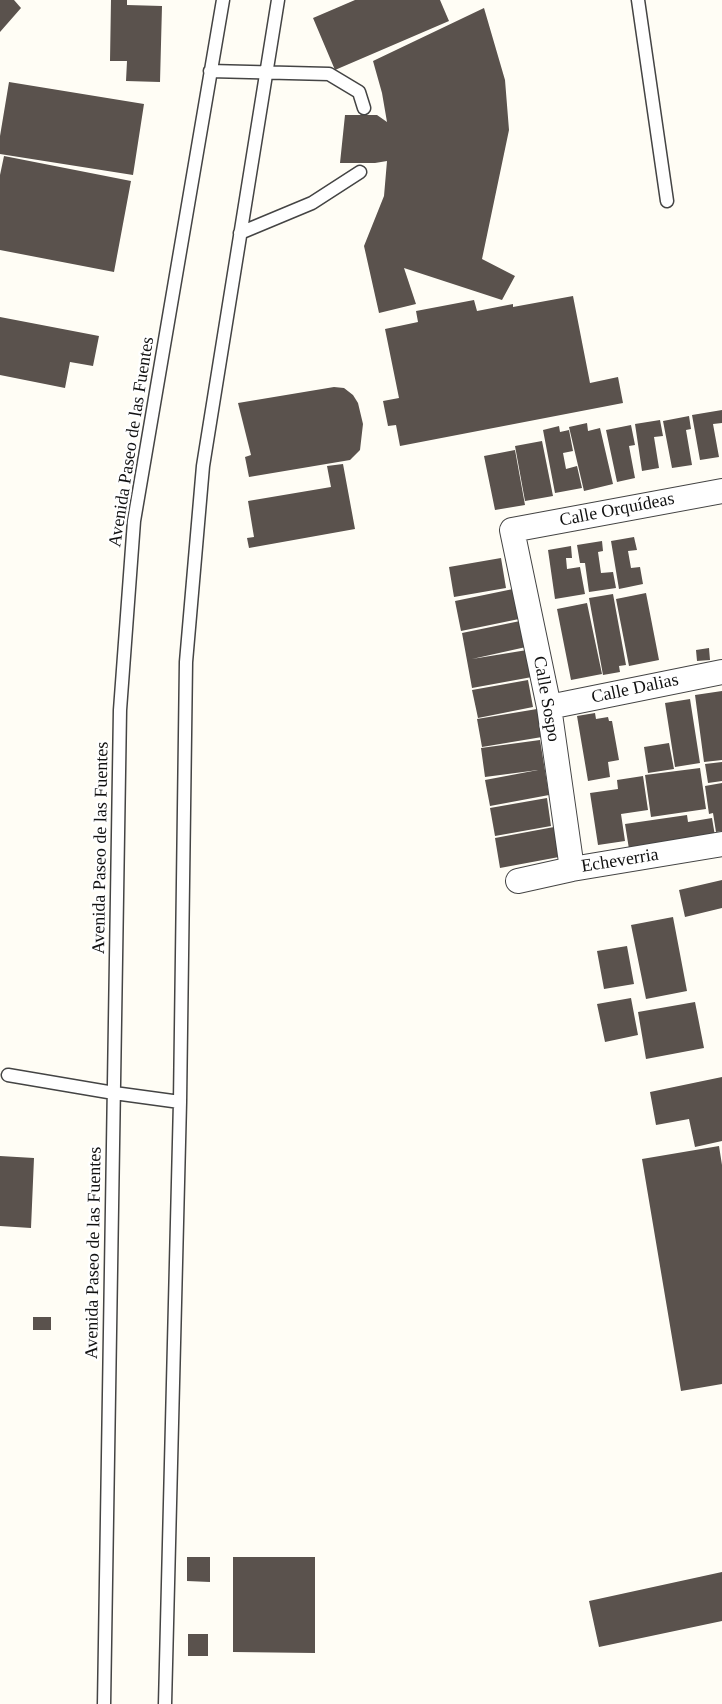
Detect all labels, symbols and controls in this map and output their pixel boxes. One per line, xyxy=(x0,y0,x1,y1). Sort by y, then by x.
street label: Avenida Paseo de las Fuentes xyxy=(105,335,159,549)
street label: Calle Orquídeas xyxy=(558,488,676,532)
street label: Calle Sospo xyxy=(528,655,564,743)
street label: Calle Dalias xyxy=(589,669,681,709)
street label: Avenida Paseo de las Fuentes xyxy=(88,742,114,954)
street label: Echeverria xyxy=(580,844,660,878)
street label: Avenida Paseo de las Fuentes xyxy=(81,1147,107,1359)

